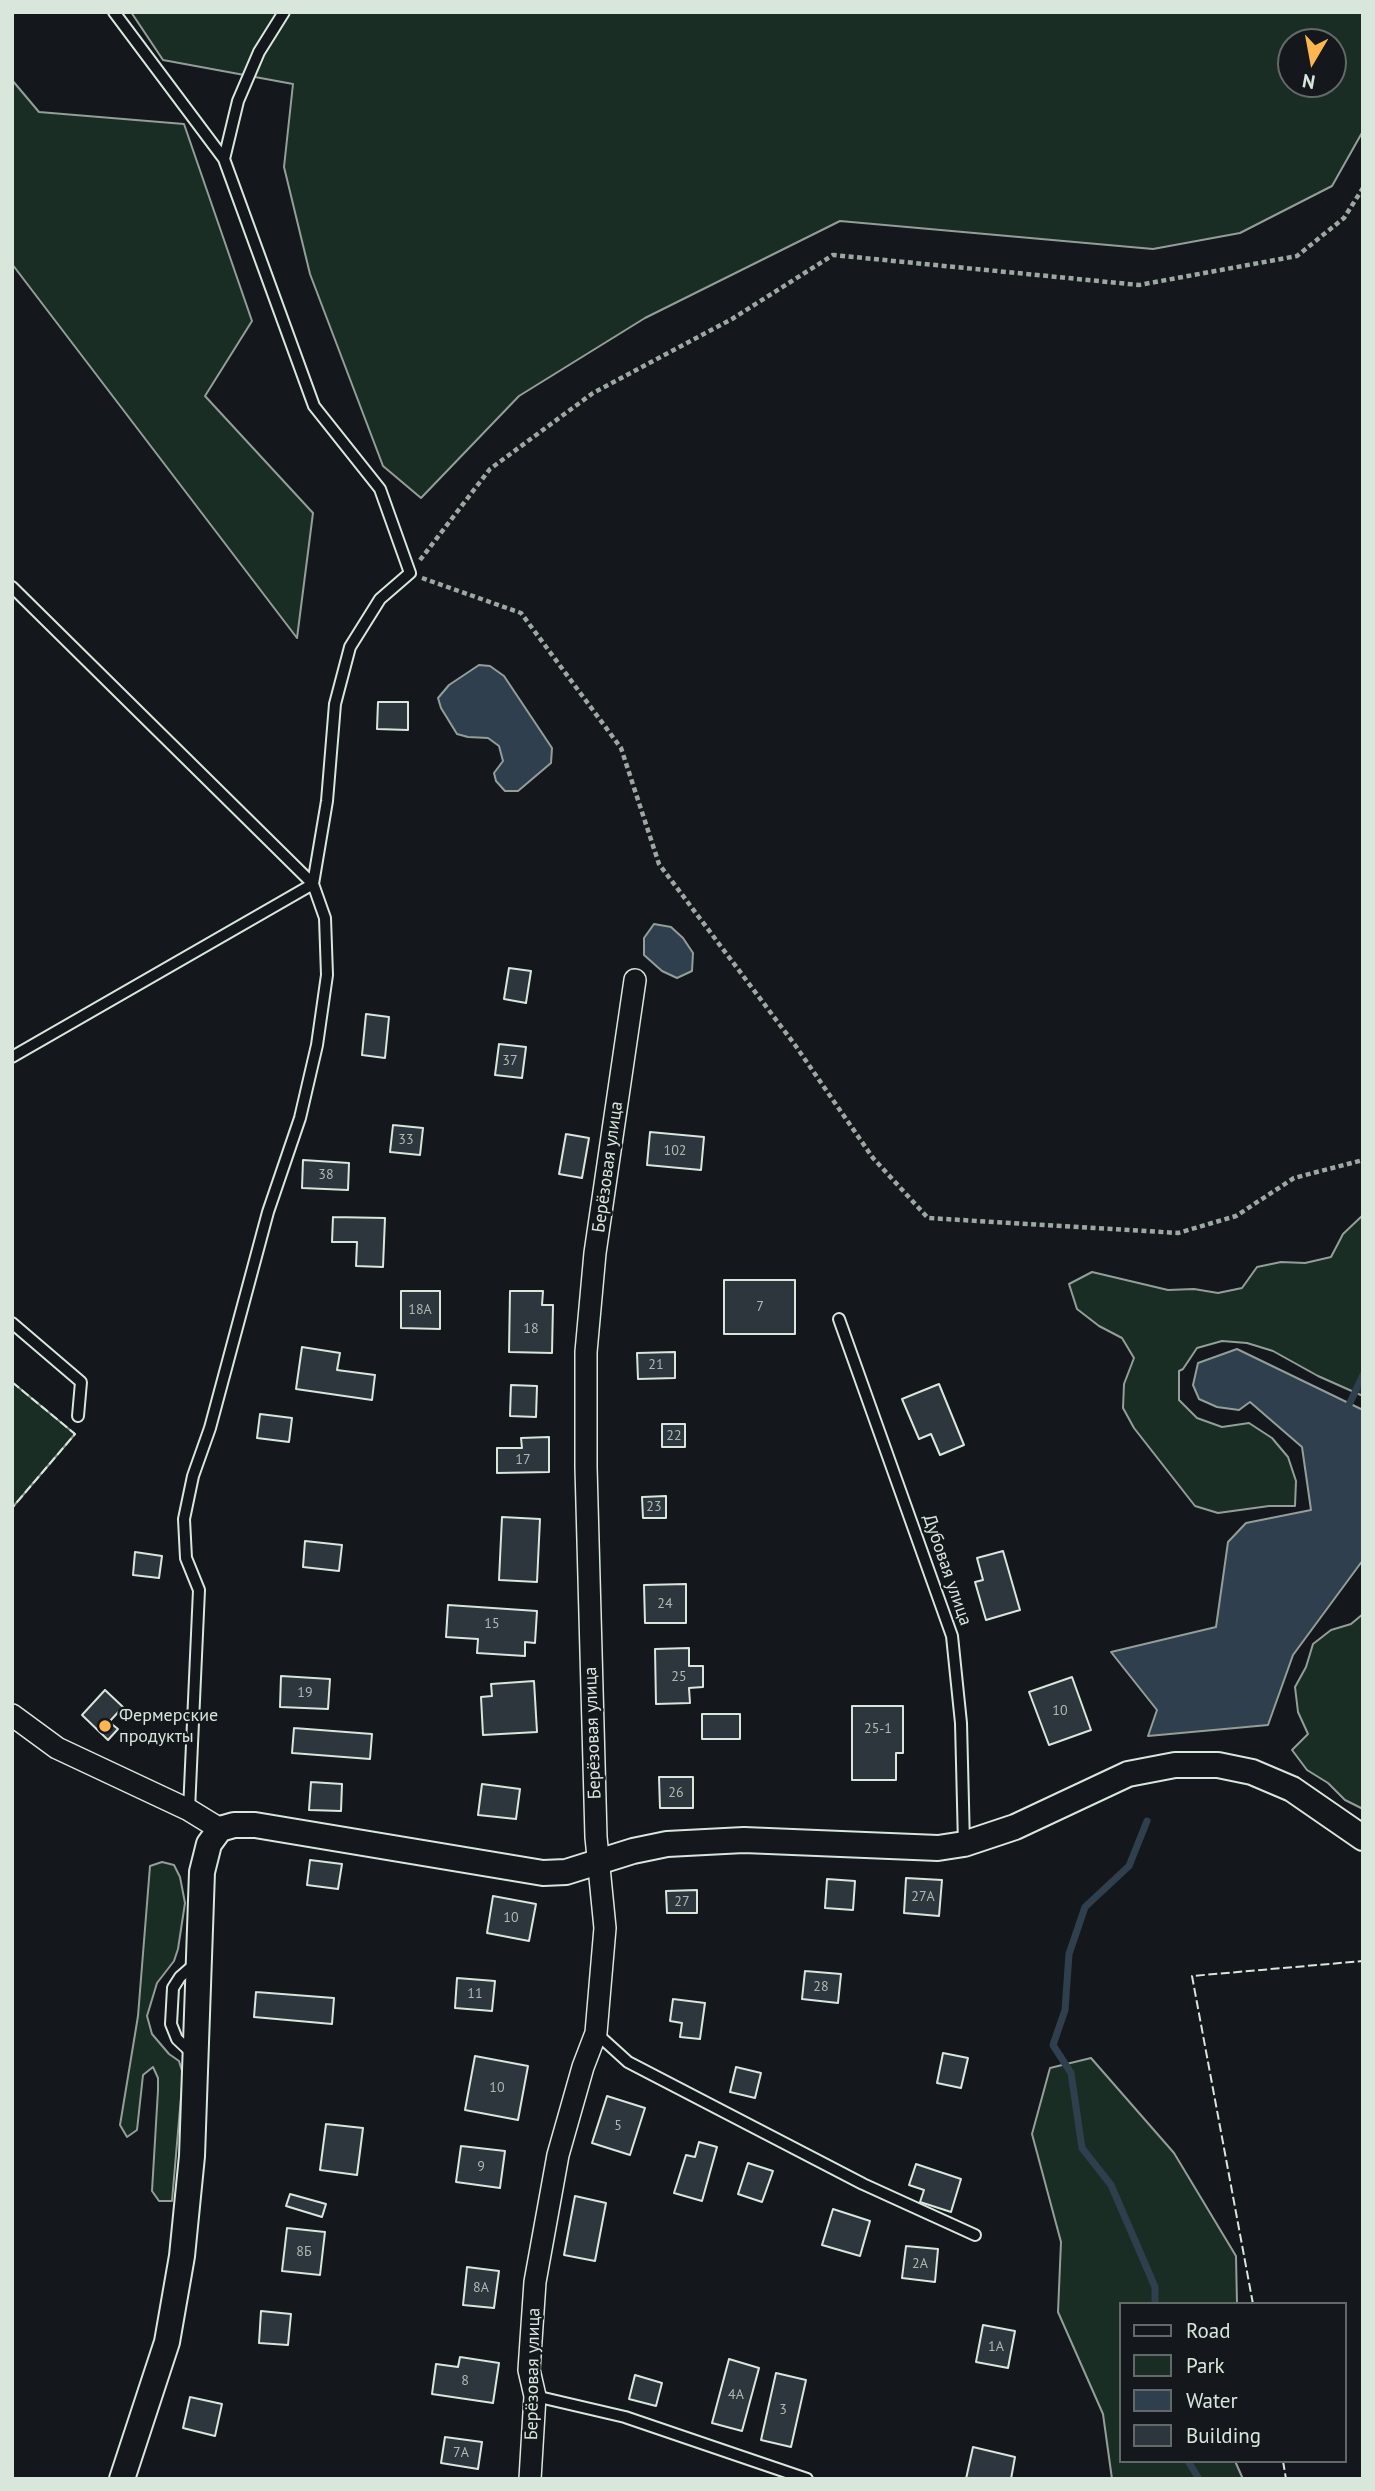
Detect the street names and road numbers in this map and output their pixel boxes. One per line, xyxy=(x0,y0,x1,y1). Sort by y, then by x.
street label: Берёзовая улица xyxy=(588,1100,628,1234)
street label: Дубовая улица xyxy=(918,1511,976,1629)
street label: Берёзовая улица xyxy=(580,1666,606,1800)
street label: Берёзовая улица xyxy=(521,2308,545,2440)

